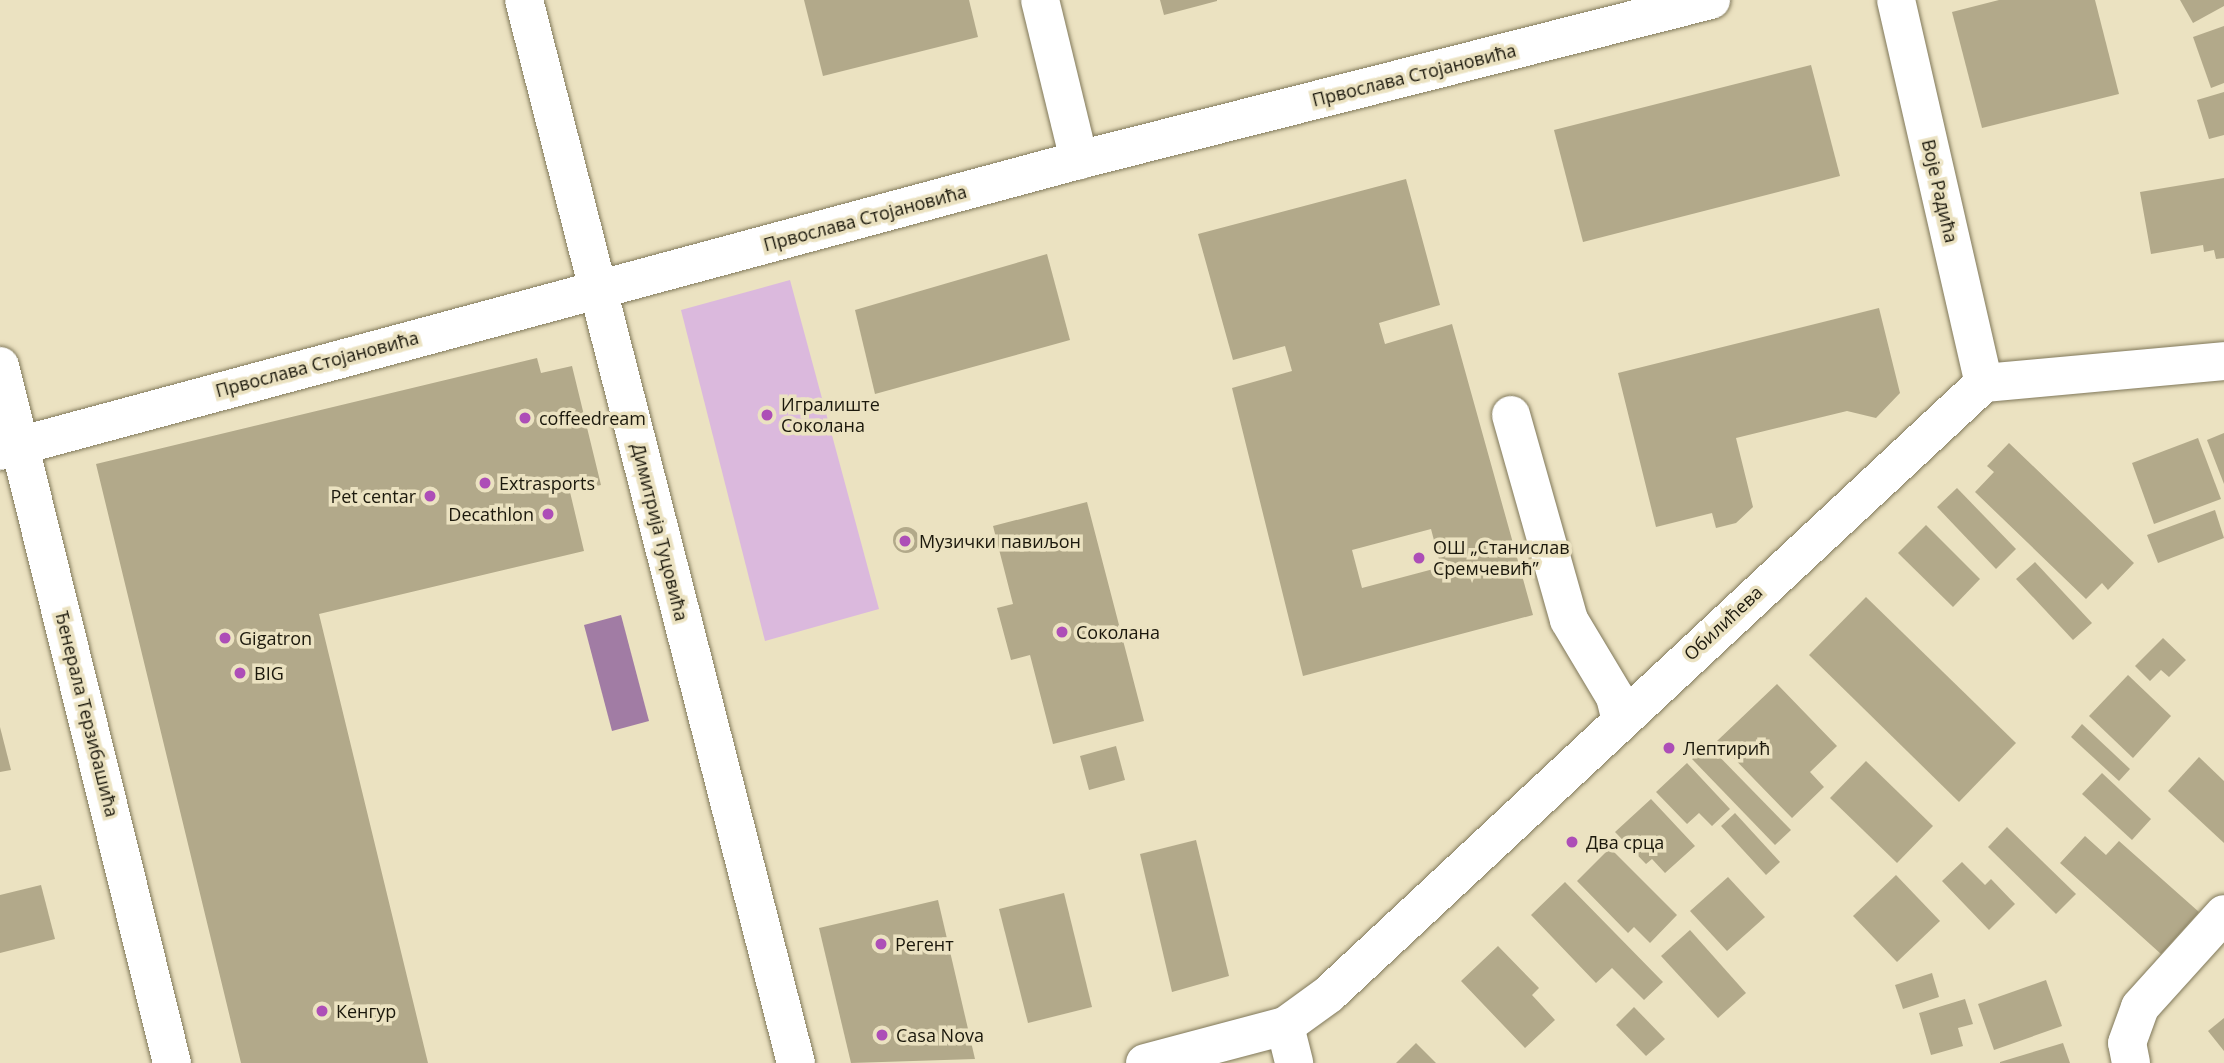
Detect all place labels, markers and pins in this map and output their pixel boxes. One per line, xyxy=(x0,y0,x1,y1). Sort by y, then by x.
place label: Игралиште Соколана xyxy=(781,394,880,436)
place label: coffeedream xyxy=(539,407,646,429)
marker: Игралиште Соколана xyxy=(759,407,775,423)
marker: coffeedream xyxy=(517,410,533,426)
place label: Extrasports xyxy=(499,472,595,494)
marker: Extrasports xyxy=(477,475,493,491)
place label: Pet centar xyxy=(330,485,416,507)
marker: Pet centar xyxy=(422,488,438,504)
place label: Decathlon xyxy=(448,503,534,525)
marker: Decathlon xyxy=(540,506,556,522)
place label: Музички павиљон xyxy=(919,530,1081,552)
marker: Музички павиљон xyxy=(897,533,913,549)
place label: ОШ „Станислав Сремчевић” xyxy=(1433,537,1570,580)
marker: ОШ „Станислав Сремчевић” xyxy=(1411,550,1427,566)
place label: Соколана xyxy=(1076,621,1160,643)
marker: Соколана xyxy=(1054,624,1070,640)
place label: Gigatron xyxy=(239,627,312,649)
marker: Gigatron xyxy=(217,630,233,646)
place label: BIG xyxy=(254,662,284,684)
marker: BIG xyxy=(232,665,248,681)
place label: Лептирић xyxy=(1683,737,1770,759)
marker: Лептирић xyxy=(1661,740,1677,756)
place label: Два срца xyxy=(1586,831,1664,853)
marker: Два срца xyxy=(1564,834,1580,850)
place label: Регент xyxy=(895,933,954,955)
marker: Регент xyxy=(873,936,889,952)
place label: Кенгур xyxy=(336,1000,396,1022)
marker: Кенгур xyxy=(314,1003,330,1019)
place label: Casa Nova xyxy=(896,1024,984,1046)
marker: Casa Nova xyxy=(874,1027,890,1043)

